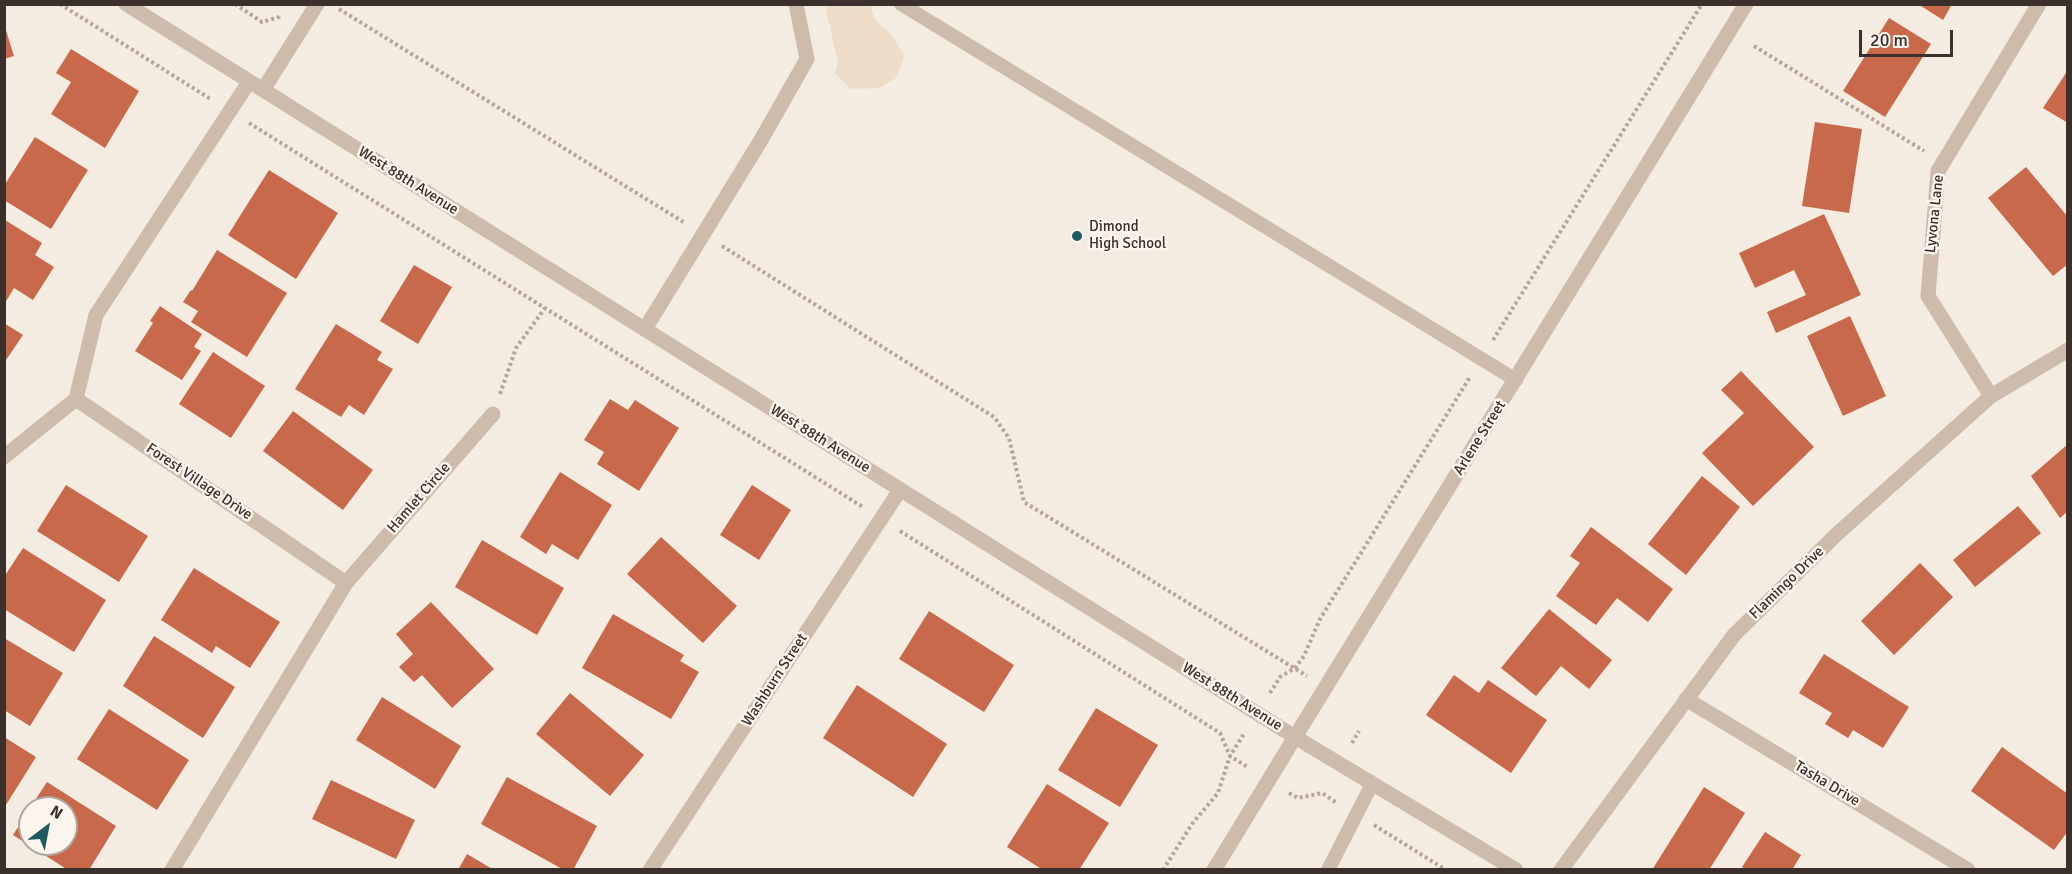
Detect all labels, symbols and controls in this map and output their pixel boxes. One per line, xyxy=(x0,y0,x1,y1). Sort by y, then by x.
scale bar xyxy=(1862,18,1956,56)
text: 20 m xyxy=(1870,29,1908,51)
street label: West 88th Avenue xyxy=(355,143,461,219)
street label: Lyvona Lane xyxy=(1922,174,1948,254)
place label: Dimond High School xyxy=(1089,218,1166,253)
marker: Dimond High School xyxy=(1070,229,1084,243)
street label: Arlene Street xyxy=(1450,397,1510,479)
street label: West 88th Avenue xyxy=(767,401,873,477)
street label: Forest Village Drive xyxy=(142,440,256,524)
street label: Hamlet Circle xyxy=(384,459,454,537)
street label: Flamingo Drive xyxy=(1746,543,1828,623)
street label: Washburn Street xyxy=(738,630,812,730)
street label: West 88th Avenue xyxy=(1179,659,1285,735)
street label: Tasha Drive xyxy=(1791,757,1863,811)
north arrow xyxy=(18,796,78,856)
text: N xyxy=(46,801,66,824)

